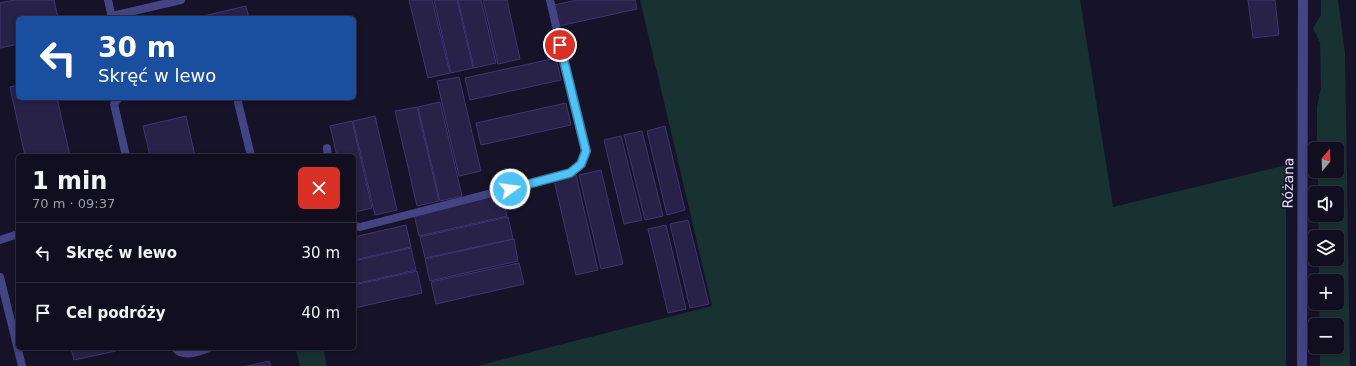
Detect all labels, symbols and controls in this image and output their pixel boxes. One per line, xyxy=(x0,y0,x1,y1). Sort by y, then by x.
pin xyxy=(543,28,577,62)
text: 30 m xyxy=(98,31,176,64)
icon: left xyxy=(32,32,84,84)
icon: arrive xyxy=(549,34,571,56)
text: Skręć w lewo xyxy=(98,65,216,86)
north arrow xyxy=(1308,142,1344,178)
map controls xyxy=(1308,142,1344,354)
street label: Różana xyxy=(1280,157,1296,209)
text: 1 min xyxy=(32,167,107,195)
button: close xyxy=(298,167,340,209)
position arrow xyxy=(489,168,531,210)
button: sound xyxy=(1308,186,1344,222)
text: 70 m · 09:37 xyxy=(32,196,115,211)
button: layers xyxy=(1308,230,1344,266)
icon: left xyxy=(32,242,54,264)
text: Skręć w lewo xyxy=(66,244,177,262)
text: 30 m xyxy=(302,244,340,262)
button: + xyxy=(1308,274,1344,310)
icon: arrive xyxy=(32,302,54,324)
text: Cel podróży xyxy=(66,304,166,322)
text: 40 m xyxy=(302,304,340,322)
button: − xyxy=(1308,318,1344,354)

